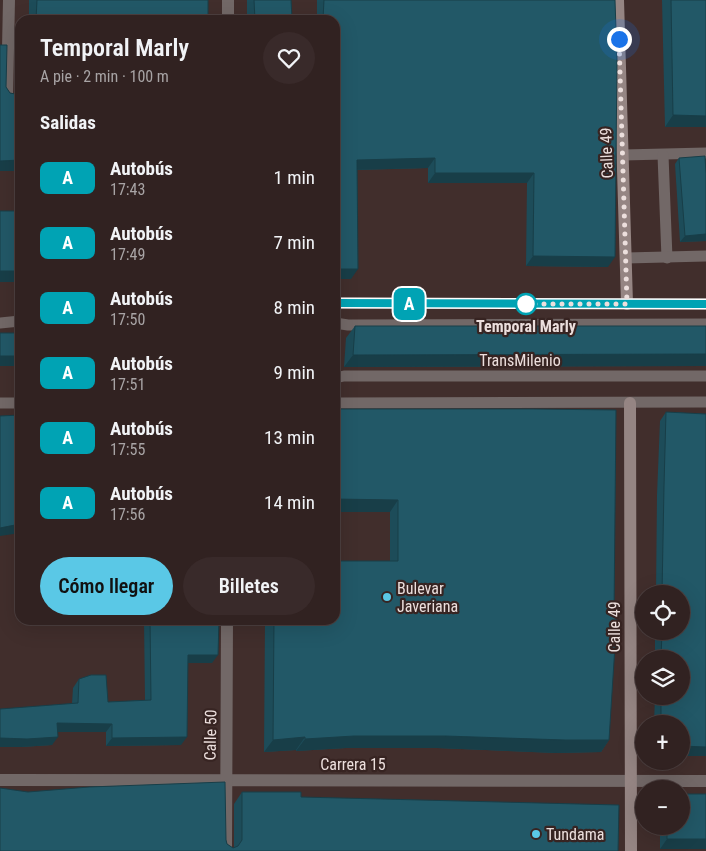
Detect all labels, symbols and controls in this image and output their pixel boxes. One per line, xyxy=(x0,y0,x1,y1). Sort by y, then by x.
your location xyxy=(607,27,632,52)
button: heart xyxy=(263,32,315,84)
text: Temporal Marly xyxy=(40,34,189,62)
text: A pie · 2 min · 100 m xyxy=(40,67,169,86)
text: Salidas xyxy=(40,111,96,134)
street label: Calle 49 xyxy=(596,127,617,179)
text: Autobús xyxy=(110,157,173,180)
text: 1 min xyxy=(273,166,315,189)
text: A xyxy=(62,167,73,188)
text: 17:43 xyxy=(110,180,145,199)
text: Autobús xyxy=(110,222,173,245)
text: 7 min xyxy=(273,231,315,254)
text: A xyxy=(62,232,73,253)
text: 17:49 xyxy=(110,245,145,264)
text: Autobús xyxy=(110,287,173,310)
line badge: A xyxy=(393,288,425,320)
text: A xyxy=(404,293,414,314)
marker: Temporal Marly xyxy=(515,293,537,315)
text: 8 min xyxy=(273,296,315,319)
text: A xyxy=(62,297,73,318)
text: 17:50 xyxy=(110,310,145,329)
place label: Temporal Marly xyxy=(476,317,576,336)
street label: TransMilenio xyxy=(479,351,561,370)
text: Autobús xyxy=(110,352,173,375)
text: 9 min xyxy=(273,361,315,384)
text: A xyxy=(62,362,73,383)
text: 17:51 xyxy=(110,375,145,394)
text: Autobús xyxy=(110,417,173,440)
text: 13 min xyxy=(264,426,315,449)
text: A xyxy=(62,427,73,448)
text: 17:55 xyxy=(110,440,145,459)
text: Autobús xyxy=(110,482,173,505)
text: 14 min xyxy=(264,491,315,514)
text: A xyxy=(62,492,73,513)
text: 17:56 xyxy=(110,505,145,524)
button: Cómo llegar xyxy=(40,557,173,615)
button: Billetes xyxy=(183,557,315,615)
place label: Bulevar Javeriana xyxy=(397,579,458,616)
map controls xyxy=(635,585,690,835)
button: locate xyxy=(635,585,690,640)
marker: Bulevar Javeriana xyxy=(381,591,393,603)
street label: Calle 49 xyxy=(605,601,624,653)
button: layers xyxy=(635,650,690,705)
street label: Calle 50 xyxy=(201,709,220,761)
button: + xyxy=(635,715,690,770)
street label: Carrera 15 xyxy=(320,755,386,774)
button: − xyxy=(635,780,690,835)
place label: Tundama xyxy=(546,825,604,844)
marker: Tundama xyxy=(530,828,542,840)

